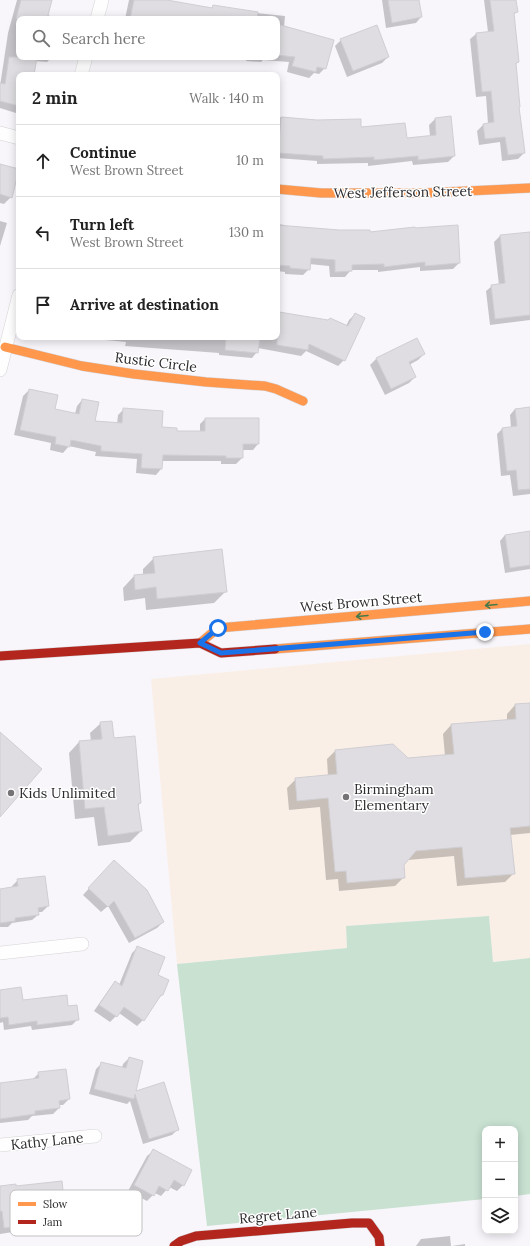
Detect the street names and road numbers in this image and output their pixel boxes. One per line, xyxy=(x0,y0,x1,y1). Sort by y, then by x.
street label: West Jefferson Street xyxy=(333,182,473,202)
street label: Rustic Circle xyxy=(114,348,199,376)
street label: West Brown Street xyxy=(299,588,423,616)
street label: Kathy Lane xyxy=(10,1128,85,1154)
street label: Regret Lane xyxy=(238,1203,318,1227)

